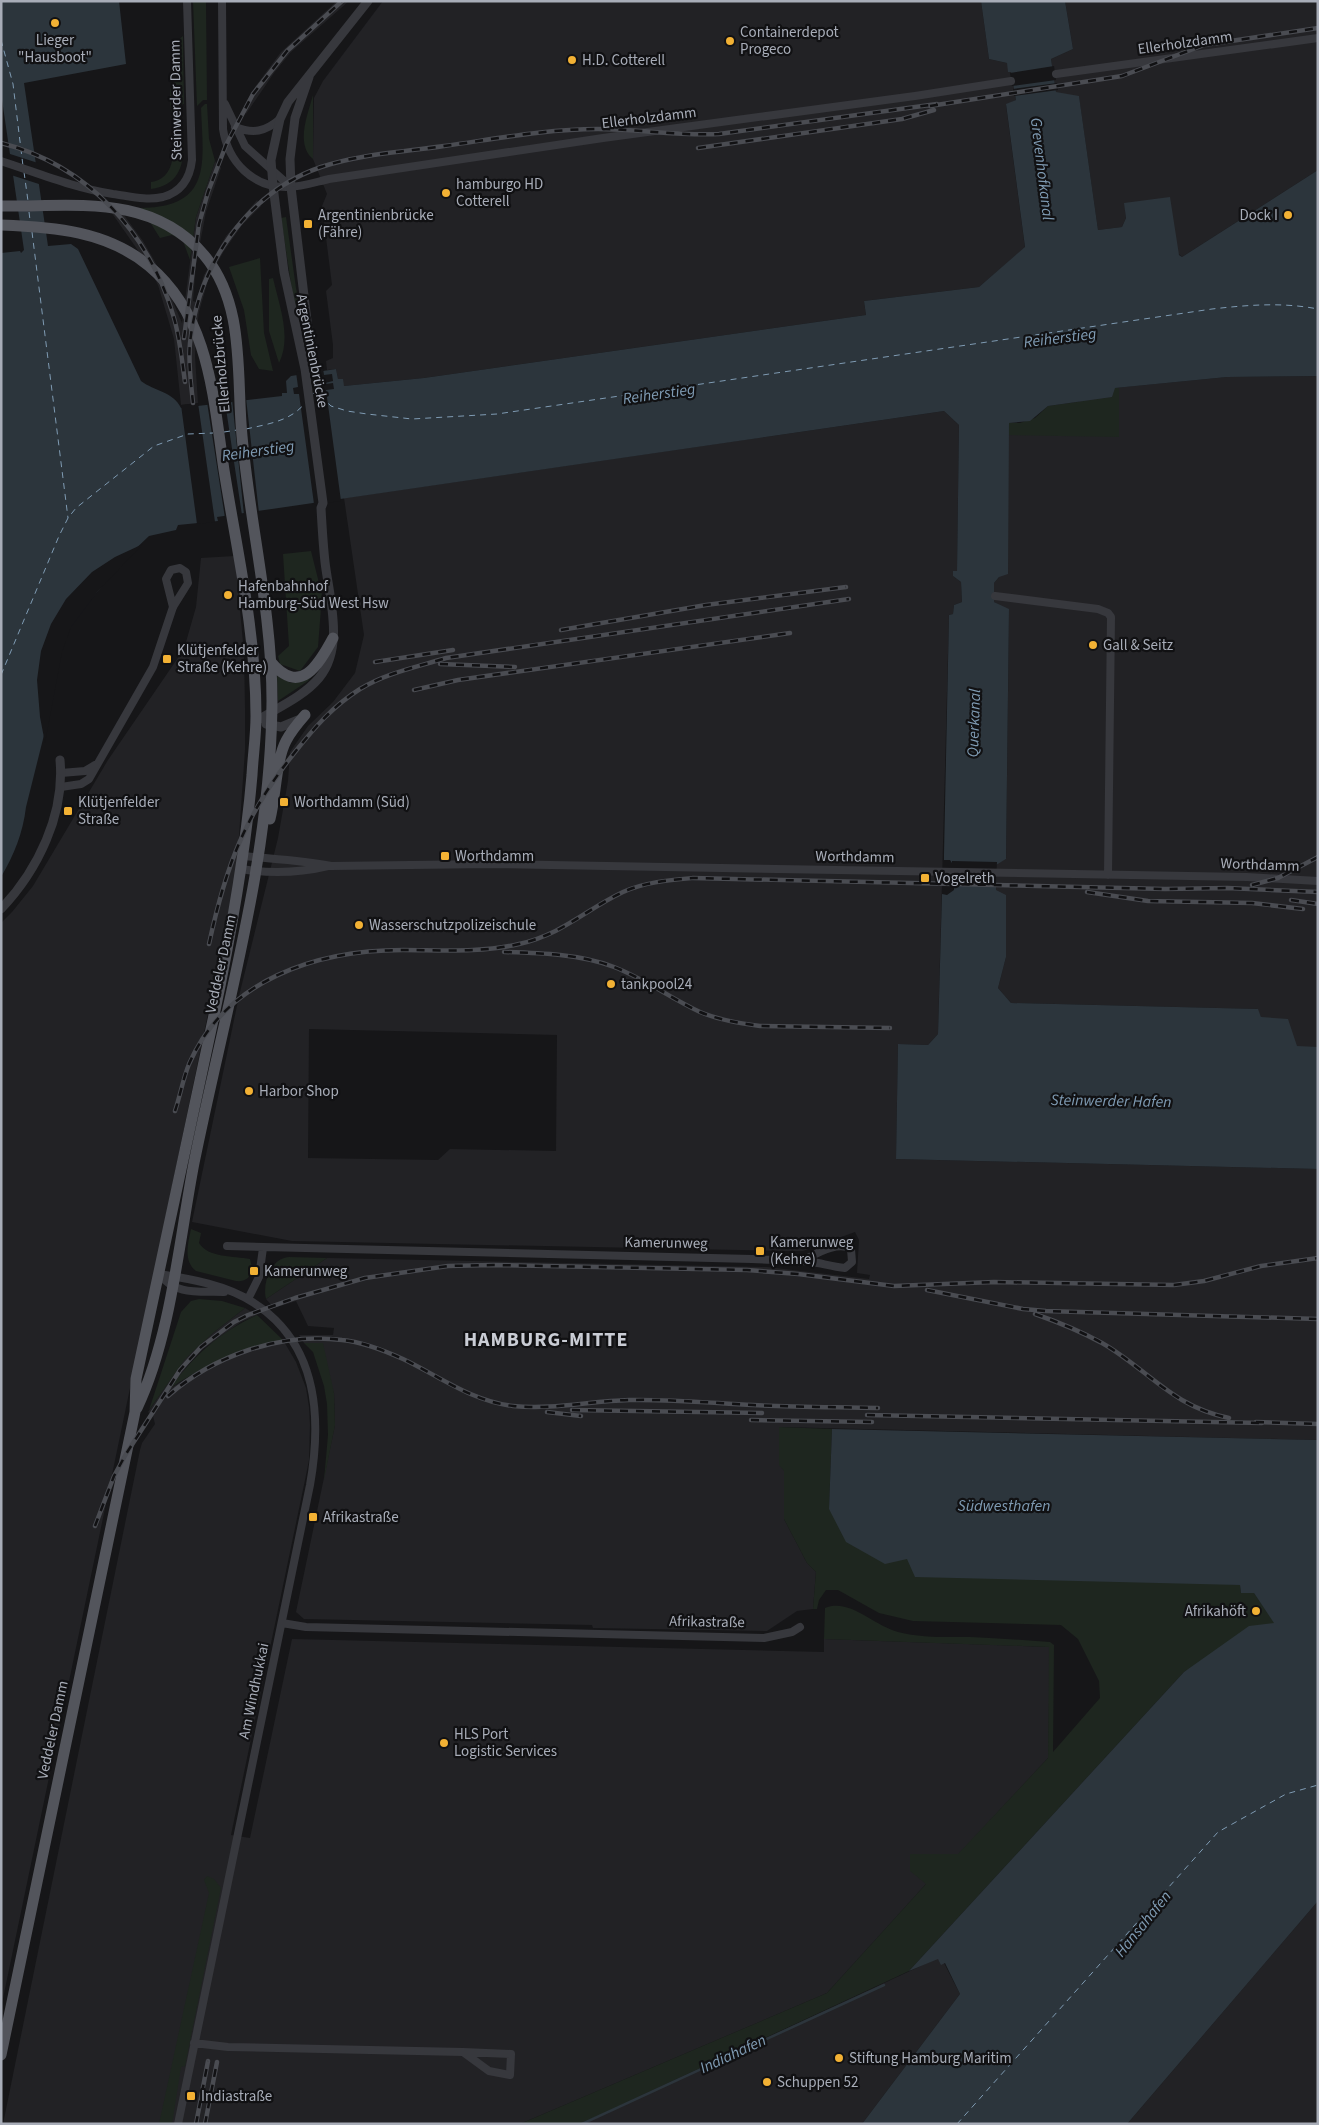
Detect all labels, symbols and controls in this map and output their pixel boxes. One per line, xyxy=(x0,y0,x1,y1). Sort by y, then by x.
marker: Lieger "Hausboot" xyxy=(49,17,61,29)
place label: Containerdepot Progeco xyxy=(740,22,839,60)
street label: Ellerholzdamm xyxy=(1136,26,1234,60)
place label: Lieger "Hausboot" xyxy=(18,30,92,68)
marker: Containerdepot Progeco xyxy=(724,35,736,47)
street label: Steinwerder Damm xyxy=(164,39,188,161)
place label: H.D. Cotterell xyxy=(582,50,665,71)
marker: H.D. Cotterell xyxy=(566,54,578,66)
street label: Ellerholzdamm xyxy=(600,102,698,134)
water label: Grevenhofkanal xyxy=(1025,116,1059,222)
place label: hamburgo HD Cotterell xyxy=(456,174,543,212)
marker: hamburgo HD Cotterell xyxy=(440,187,452,199)
place label: Argentinienbrücke (Fähre) xyxy=(318,205,434,243)
place label: Dock I xyxy=(1239,205,1278,226)
marker: Dock I xyxy=(1282,209,1294,221)
marker: Argentinienbrücke (Fähre) xyxy=(302,218,314,230)
street label: Argentinienbrücke xyxy=(291,292,333,410)
street label: Ellerholzbrücke xyxy=(206,314,236,414)
water label: Reiherstieg xyxy=(1022,323,1098,353)
water label: Reiherstieg xyxy=(621,378,697,410)
water label: Reiherstieg xyxy=(220,435,296,467)
place label: Hafenbahnhof Hamburg-Süd West Hsw xyxy=(238,576,389,614)
marker: Hafenbahnhof Hamburg-Süd West Hsw xyxy=(222,589,234,601)
place label: Gall & Seitz xyxy=(1103,635,1173,656)
marker: Gall & Seitz xyxy=(1087,639,1099,651)
place label: Klütjenfelder Straße (Kehre) xyxy=(177,640,267,678)
marker: Klütjenfelder Straße (Kehre) xyxy=(161,653,173,665)
water label: Querkanal xyxy=(962,688,986,758)
place label: Klütjenfelder Straße xyxy=(78,792,160,830)
place label: Worthdamm (Süd) xyxy=(294,792,410,813)
marker: Worthdamm (Süd) xyxy=(278,796,290,808)
marker: Klütjenfelder Straße xyxy=(62,805,74,817)
place label: Worthdamm xyxy=(455,846,534,867)
street label: Worthdamm xyxy=(815,846,895,868)
marker: Worthdamm xyxy=(439,850,451,862)
street label: Worthdamm xyxy=(1220,853,1300,877)
place label: Vogelreth xyxy=(935,868,995,889)
marker: Vogelreth xyxy=(919,872,931,884)
street label: Veddeler Damm xyxy=(200,913,242,1015)
place label: Wasserschutzpolizeischule xyxy=(369,915,536,936)
marker: Wasserschutzpolizeischule xyxy=(353,919,365,931)
place label: tankpool24 xyxy=(621,974,693,995)
marker: tankpool24 xyxy=(605,978,617,990)
place label: Harbor Shop xyxy=(259,1081,339,1102)
marker: Harbor Shop xyxy=(243,1085,255,1097)
water label: Steinwerder Hafen xyxy=(1050,1089,1172,1113)
street label: Kamerunweg xyxy=(624,1232,708,1254)
place label: Kamerunweg (Kehre) xyxy=(770,1232,854,1270)
marker: Kamerunweg (Kehre) xyxy=(754,1245,766,1257)
place label: Kamerunweg xyxy=(264,1261,348,1282)
marker: Kamerunweg xyxy=(248,1265,260,1277)
district label: HAMBURG-MITTE xyxy=(464,1326,628,1354)
water label: Südwesthafen xyxy=(958,1495,1050,1517)
place label: Afrikastraße xyxy=(323,1507,399,1528)
marker: Afrikastraße xyxy=(307,1511,319,1523)
place label: Afrikahöft xyxy=(1185,1601,1246,1622)
marker: Afrikahöft xyxy=(1250,1605,1262,1617)
street label: Afrikastraße xyxy=(669,1611,745,1633)
street label: Am Windhukkai xyxy=(234,1641,274,1741)
street label: Veddeler Damm xyxy=(32,1679,74,1781)
place label: HLS Port Logistic Services xyxy=(454,1724,557,1762)
marker: HLS Port Logistic Services xyxy=(438,1737,450,1749)
water label: Hansahafen xyxy=(1109,1886,1177,1962)
water label: Indiahafen xyxy=(696,2029,770,2079)
place label: Stiftung Hamburg Maritim xyxy=(849,2048,1012,2069)
marker: Stiftung Hamburg Maritim xyxy=(833,2052,845,2064)
place label: Schuppen 52 xyxy=(777,2072,858,2093)
marker: Schuppen 52 xyxy=(761,2076,773,2088)
place label: Indiastraße xyxy=(201,2086,272,2107)
marker: Indiastraße xyxy=(185,2090,197,2102)

